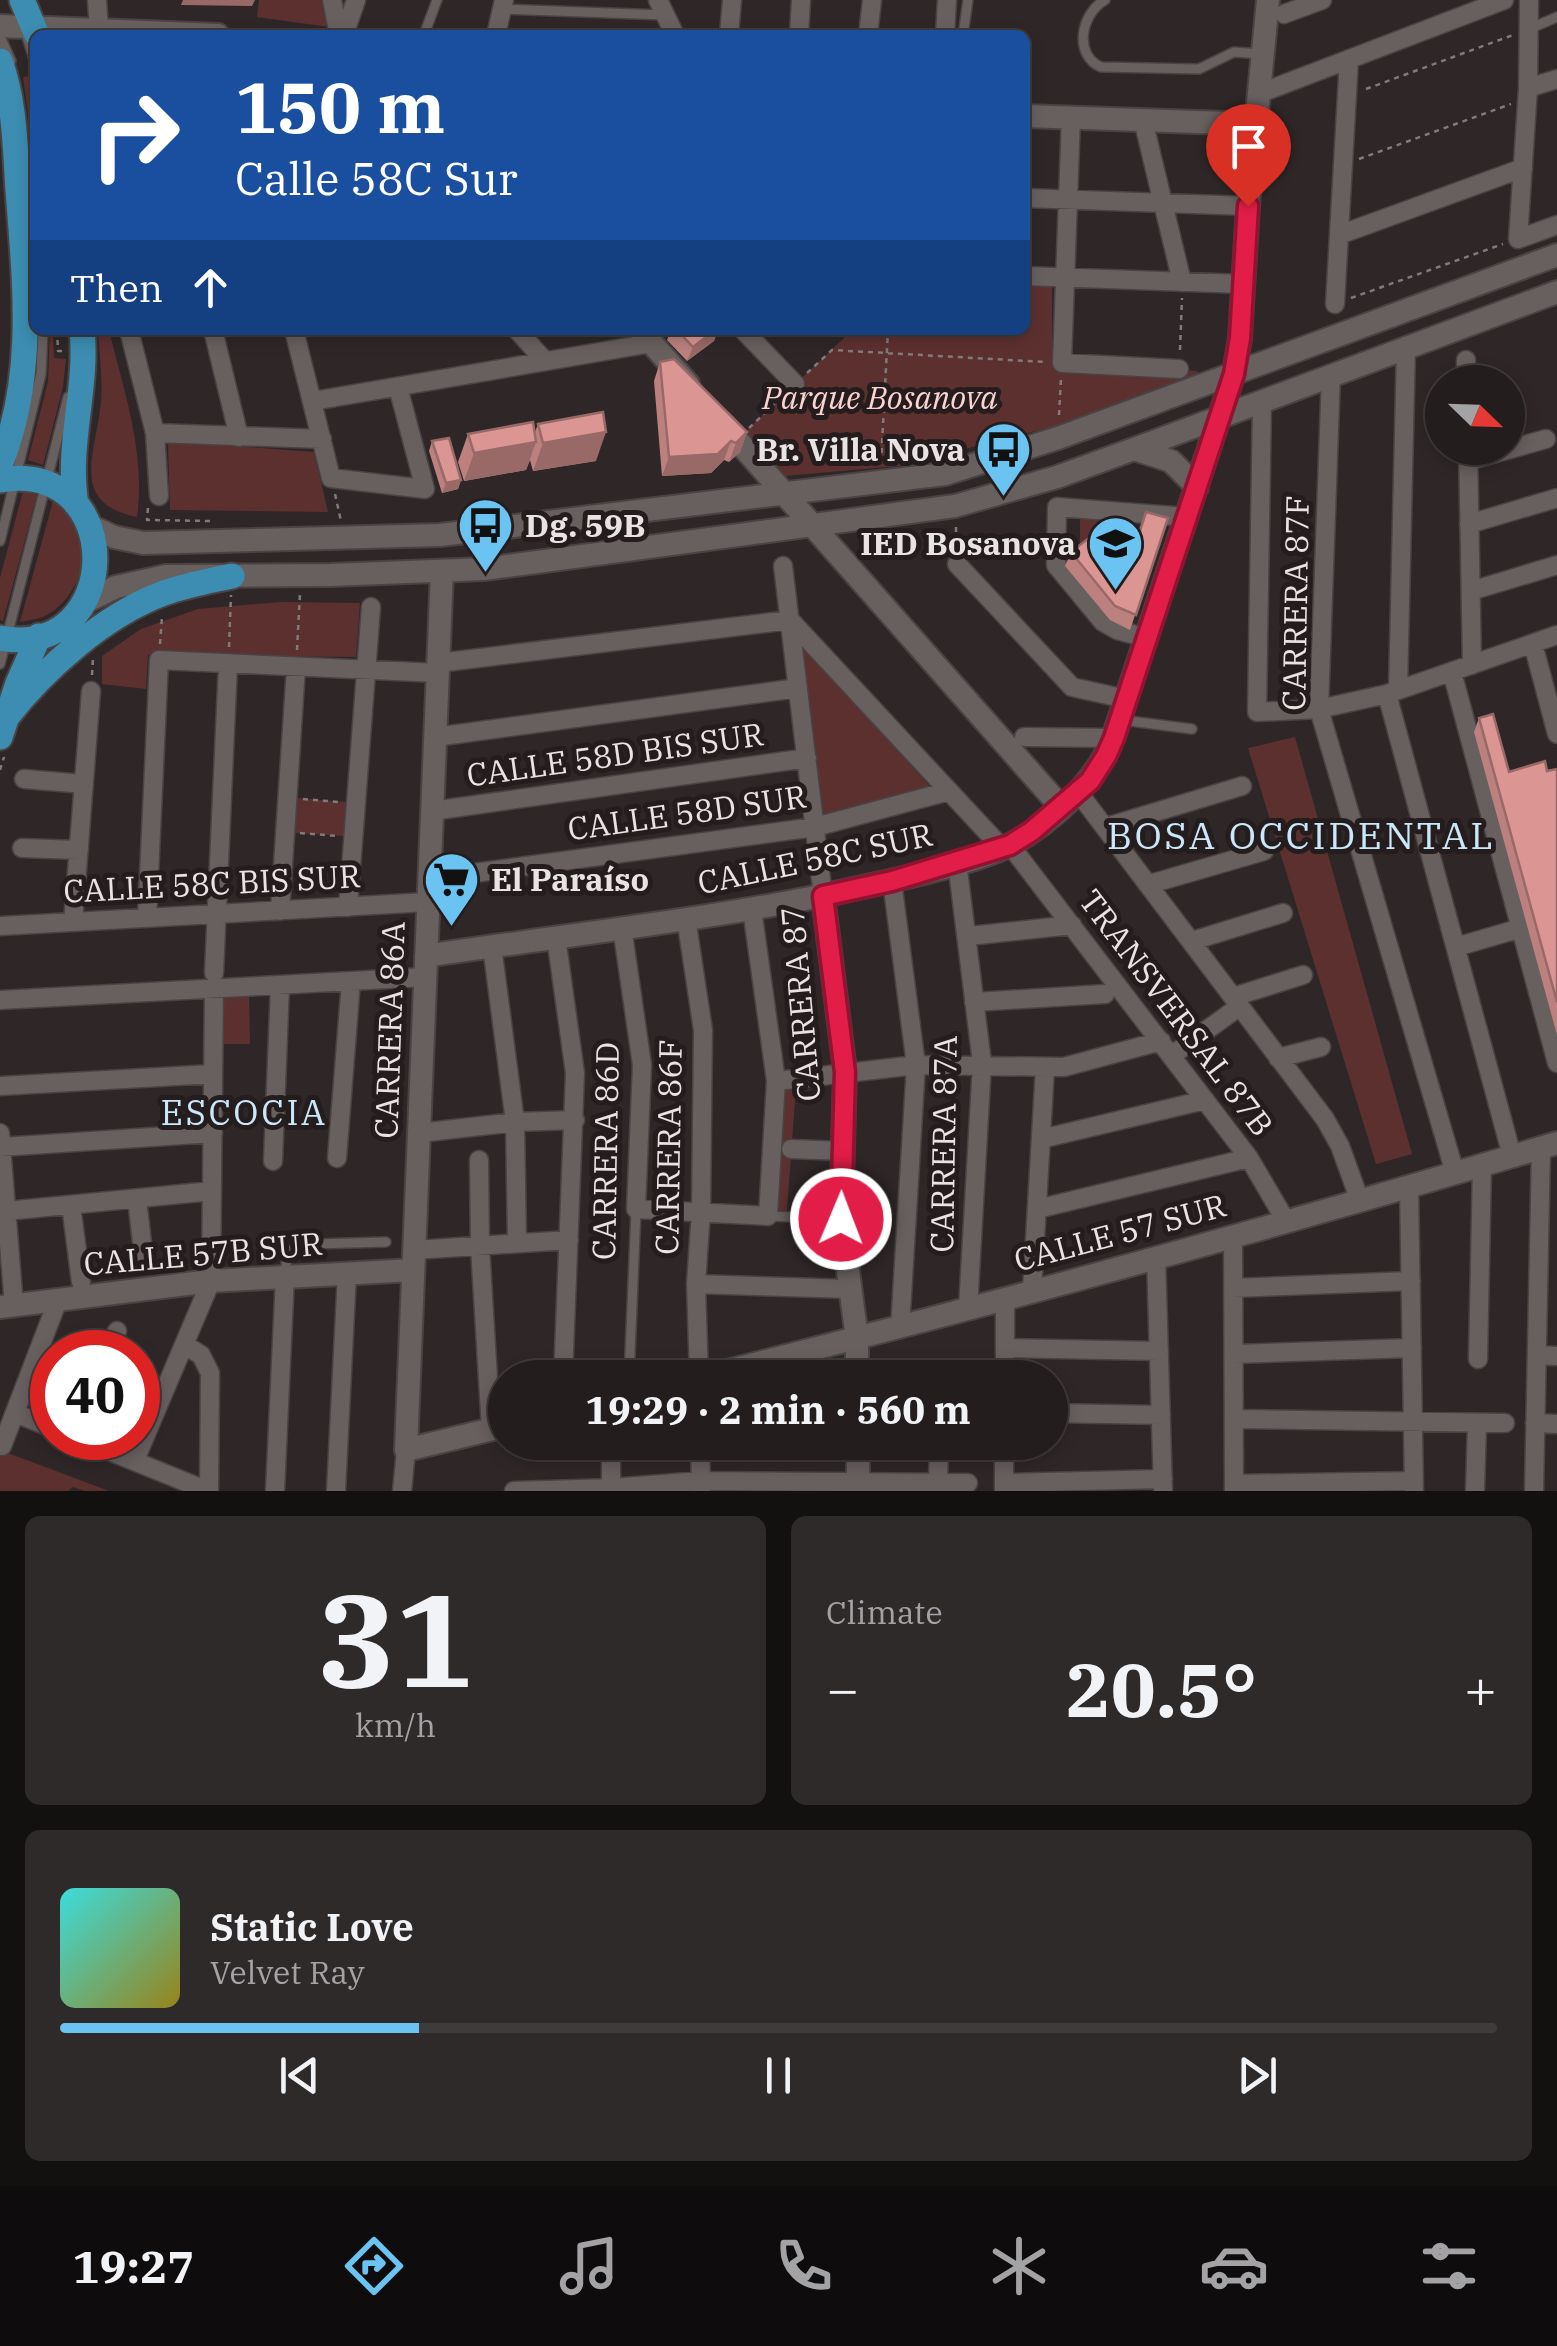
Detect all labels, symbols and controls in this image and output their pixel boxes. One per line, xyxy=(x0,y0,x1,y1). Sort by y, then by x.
text: 150 m xyxy=(235,61,445,152)
icon: right xyxy=(70,70,200,200)
pin xyxy=(1206,104,1291,207)
icon: arrive xyxy=(1221,119,1276,174)
text: Calle 58C Sur xyxy=(235,149,518,207)
icon: ahead xyxy=(183,260,238,315)
text: Then xyxy=(70,263,163,312)
north arrow xyxy=(1425,365,1525,465)
map controls xyxy=(1425,365,1525,465)
park label: Parque Bosanova xyxy=(761,376,998,418)
bus stop icon: Br. Villa Nova xyxy=(974,420,1034,499)
place label: Br. Villa Nova xyxy=(756,428,965,470)
street label: CARRERA 87F xyxy=(1272,495,1318,711)
bus stop icon: Dg. 59B xyxy=(456,496,516,575)
place label: Dg. 59B xyxy=(525,504,646,546)
school or university icon: IED Bosanova xyxy=(1085,514,1145,593)
place label: IED Bosanova xyxy=(860,522,1076,564)
street label: CALLE 58D BIS SUR xyxy=(464,712,766,796)
street label: CALLE 58D SUR xyxy=(565,774,809,850)
district label: BOSA OCCIDENTAL xyxy=(1107,810,1495,859)
street label: CALLE 58C SUR xyxy=(694,813,936,903)
supermarket icon: El Paraíso xyxy=(422,850,482,929)
street label: CALLE 58C BIS SUR xyxy=(62,854,362,912)
place label: El Paraíso xyxy=(491,858,649,900)
street label: TRANSVERSAL 87B xyxy=(1070,881,1283,1144)
street label: CARRERA 87 xyxy=(771,905,829,1103)
street label: CARRERA 86A xyxy=(364,921,414,1139)
street label: CARRERA 87A xyxy=(920,1035,966,1253)
street label: CARRERA 86F xyxy=(645,1039,691,1255)
street label: CARRERA 86D xyxy=(582,1042,628,1260)
district label: ESCOCIA xyxy=(160,1089,328,1135)
position arrow xyxy=(789,1167,893,1271)
street label: CALLE 57 SUR xyxy=(1009,1184,1230,1281)
street label: CALLE 57B SUR xyxy=(82,1222,324,1284)
speed limit sign: 40 xyxy=(30,1330,160,1460)
text: 19:29 · 2 min · 560 m xyxy=(585,1385,971,1434)
text: 31 xyxy=(317,1554,474,1723)
text: Climate xyxy=(826,1591,943,1633)
text: 20.5° xyxy=(1066,1640,1257,1738)
text: − xyxy=(826,1653,859,1724)
text: + xyxy=(1464,1653,1497,1724)
text: km/h xyxy=(355,1704,436,1746)
text: Static Love xyxy=(210,1902,414,1951)
text: Velvet Ray xyxy=(210,1951,365,1993)
icon: previous xyxy=(272,2048,327,2103)
icon: pause xyxy=(751,2048,806,2103)
icon: next xyxy=(1230,2048,1285,2103)
icon: directions xyxy=(339,2231,409,2301)
icon: music xyxy=(554,2231,624,2301)
icon: phone xyxy=(769,2231,839,2301)
icon: climate xyxy=(984,2231,1054,2301)
icon: car xyxy=(1199,2231,1269,2301)
icon: filters xyxy=(1414,2231,1484,2301)
text: 19:27 xyxy=(73,2237,194,2295)

